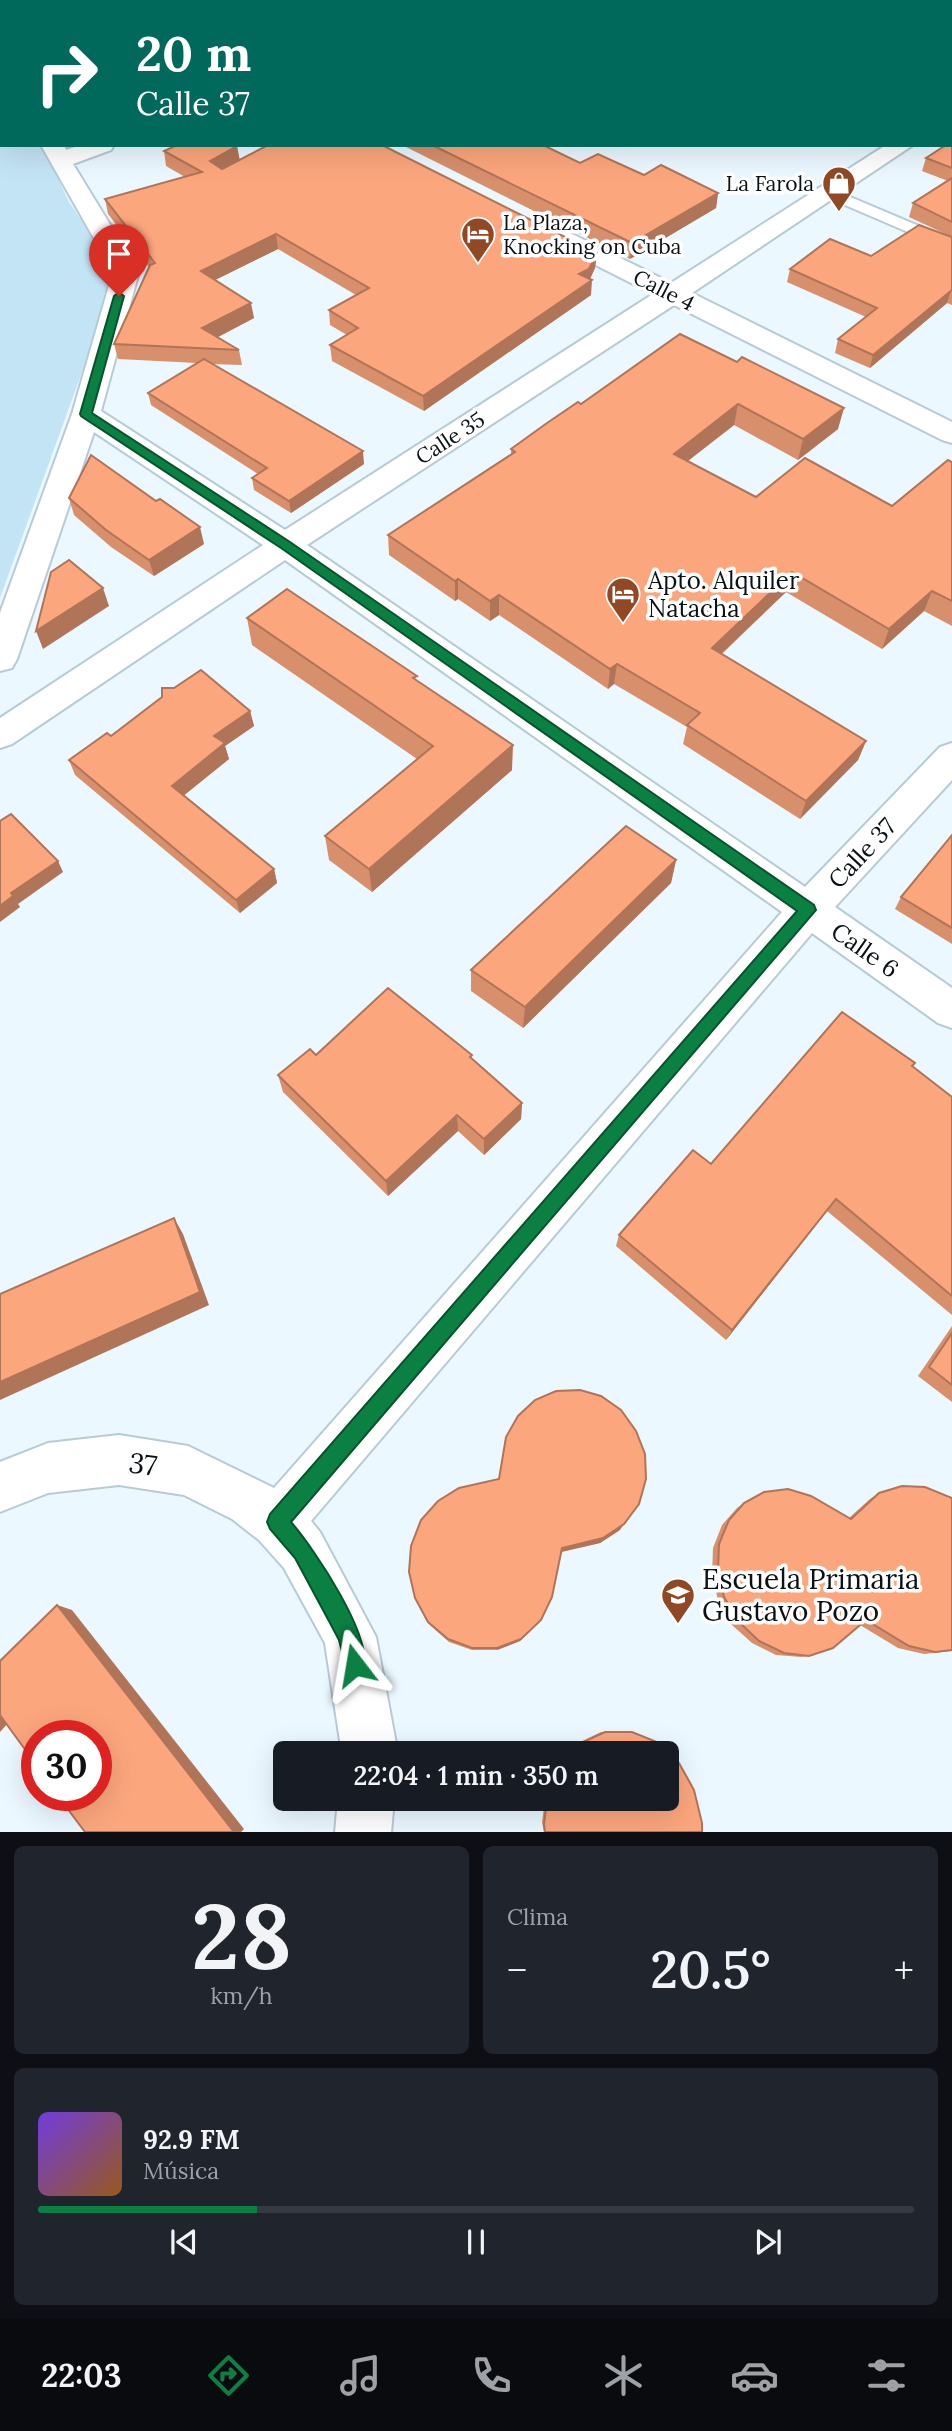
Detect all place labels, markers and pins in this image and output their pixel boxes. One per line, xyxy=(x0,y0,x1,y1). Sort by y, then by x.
shop icon: La Farola xyxy=(820,164,858,213)
place label: La Farola xyxy=(726,170,814,197)
place label: La Plaza, Knocking on Cuba xyxy=(503,209,682,260)
hotel icon: La Plaza, Knocking on Cuba xyxy=(459,215,497,264)
pin xyxy=(89,224,149,296)
place label: Apto. Alquiler Natacha xyxy=(647,565,800,624)
hotel icon: Apto. Alquiler Natacha xyxy=(604,575,642,624)
place label: Escuela Primaria Gustavo Pozo xyxy=(702,1561,919,1629)
school or university icon: Escuela Primaria Gustavo Pozo xyxy=(659,1576,697,1625)

